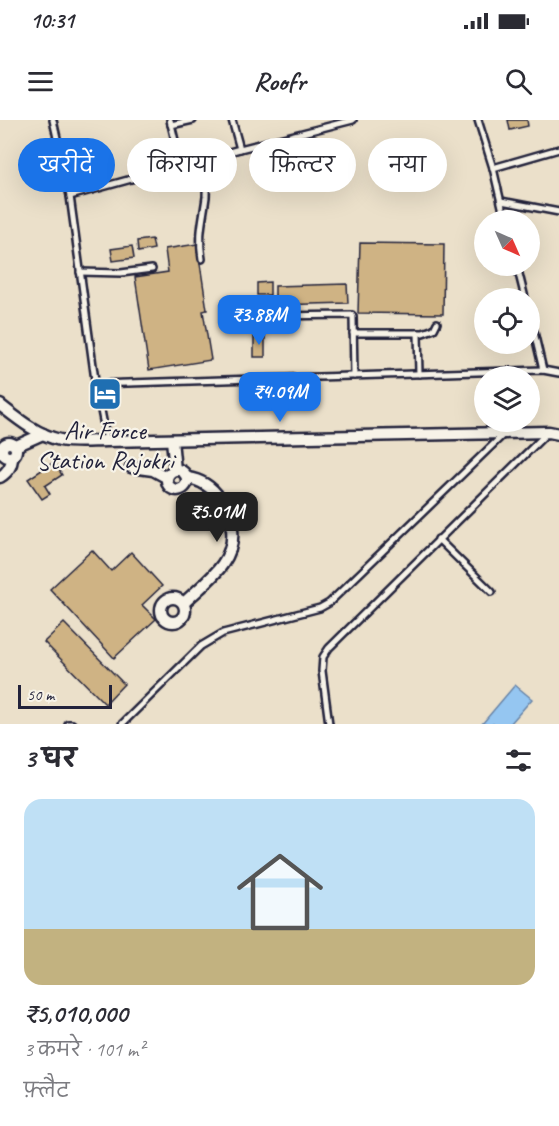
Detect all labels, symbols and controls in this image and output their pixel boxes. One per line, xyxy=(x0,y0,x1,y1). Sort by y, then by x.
text: 10:31 xyxy=(30,7,74,35)
text: Roofr xyxy=(254,64,305,98)
icon: menu xyxy=(24,65,57,98)
icon: search xyxy=(502,65,535,98)
chip: खरीदें xyxy=(18,138,115,192)
chip: किराया xyxy=(127,138,237,192)
chip: फ़िल्टर xyxy=(249,138,356,192)
chip: नया xyxy=(368,138,447,192)
north arrow xyxy=(474,210,540,276)
map controls xyxy=(474,210,540,432)
button: locate xyxy=(474,288,540,354)
pin: ₹3.88M xyxy=(210,295,308,346)
text: ₹3.88M xyxy=(232,302,286,327)
button: layers xyxy=(474,366,540,432)
pin: ₹4.09M xyxy=(231,372,329,423)
hotel icon: Air Force Station Rajokri xyxy=(87,376,123,412)
text: ₹4.09M xyxy=(253,379,307,404)
place label: Air Force Station Rajokri xyxy=(36,414,177,477)
pin: ₹5.01M xyxy=(168,492,266,543)
text: ₹5.01M xyxy=(190,499,244,524)
scale bar xyxy=(18,682,112,710)
text: 50 m xyxy=(27,685,54,705)
text: 3 घर xyxy=(24,742,77,775)
icon: filters xyxy=(502,744,535,777)
icon: home xyxy=(226,838,334,946)
text: ₹5,010,000 xyxy=(24,997,127,1030)
text: 3 कमरे · 101 m² xyxy=(24,1037,144,1062)
text: फ़्लैट xyxy=(24,1078,70,1103)

